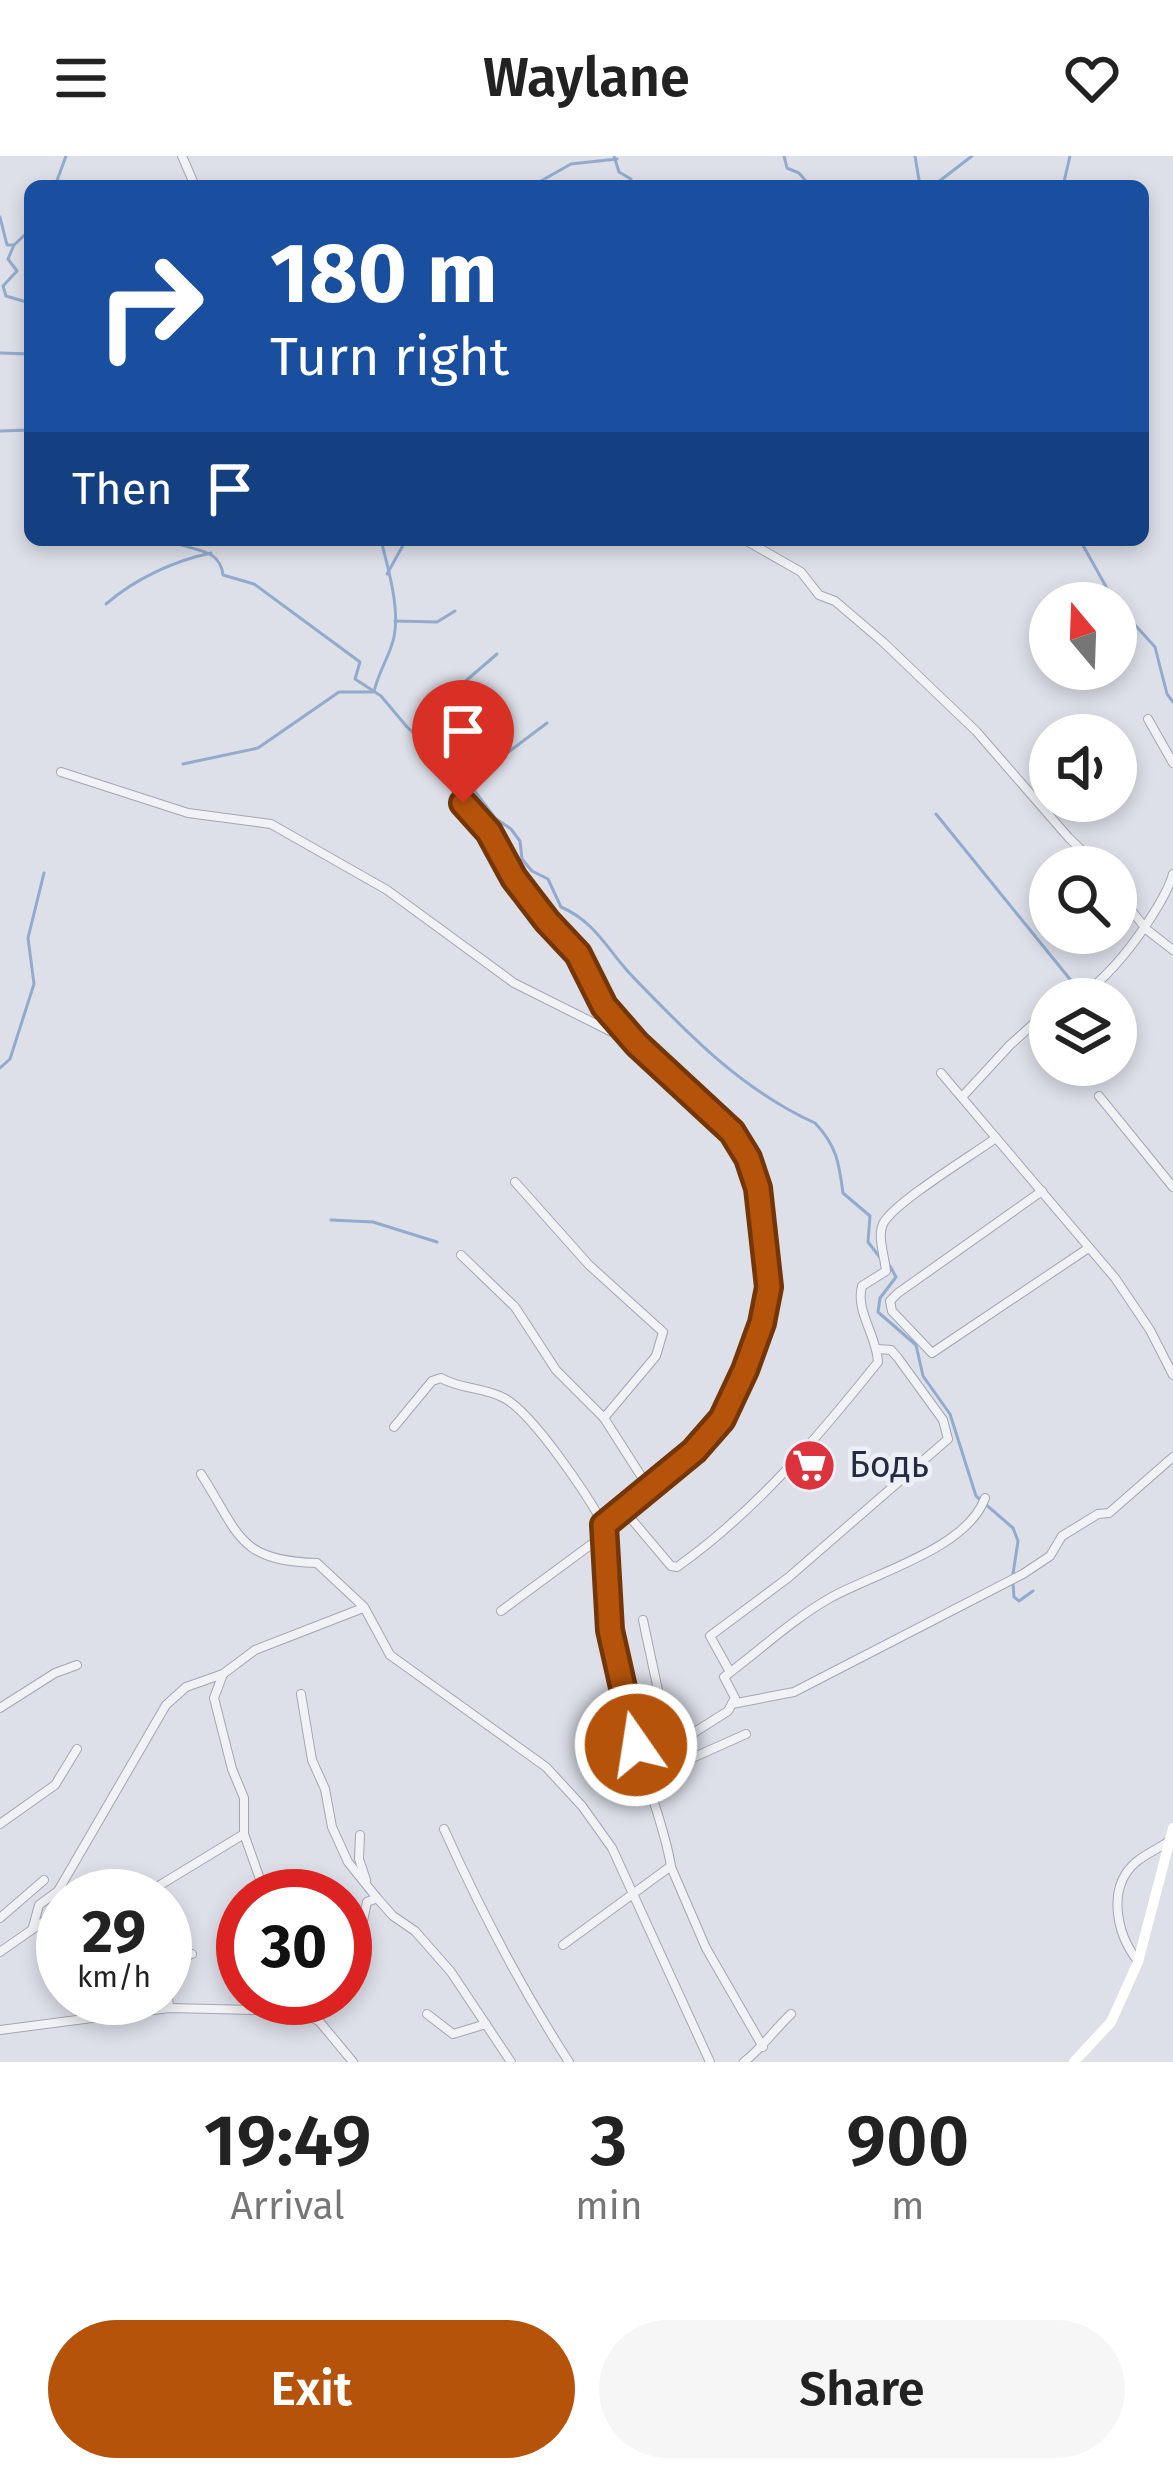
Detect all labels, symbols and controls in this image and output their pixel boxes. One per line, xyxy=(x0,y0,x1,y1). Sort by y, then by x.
icon: menu xyxy=(48,45,114,111)
icon: heart xyxy=(1059,45,1125,111)
text: Waylane xyxy=(483,46,690,110)
text: 180 m xyxy=(270,223,498,324)
icon: right xyxy=(72,228,228,384)
text: Turn right xyxy=(270,325,509,389)
icon: arrive xyxy=(197,456,263,522)
text: Then xyxy=(72,462,173,516)
north arrow xyxy=(1029,582,1137,690)
map controls xyxy=(1029,582,1137,1086)
pin xyxy=(412,680,514,803)
icon: arrive xyxy=(430,698,496,764)
button: sound xyxy=(1029,714,1137,822)
button: search xyxy=(1029,846,1137,954)
button: layers xyxy=(1029,978,1137,1086)
supermarket icon: Бодь xyxy=(782,1437,838,1493)
place label: Бодь xyxy=(849,1443,929,1487)
position arrow xyxy=(573,1682,699,1808)
speed limit sign: 30 xyxy=(216,1869,372,2025)
text: 29 xyxy=(82,1896,146,1968)
text: km/h xyxy=(77,1959,151,1995)
text: 19:49 xyxy=(204,2098,372,2184)
text: 3 xyxy=(590,2098,627,2184)
text: 900 xyxy=(846,2098,969,2184)
text: Arrival xyxy=(230,2183,345,2229)
text: min xyxy=(575,2183,643,2229)
text: m xyxy=(891,2183,924,2229)
button: Exit xyxy=(48,2320,575,2458)
button: Share xyxy=(599,2320,1125,2458)

